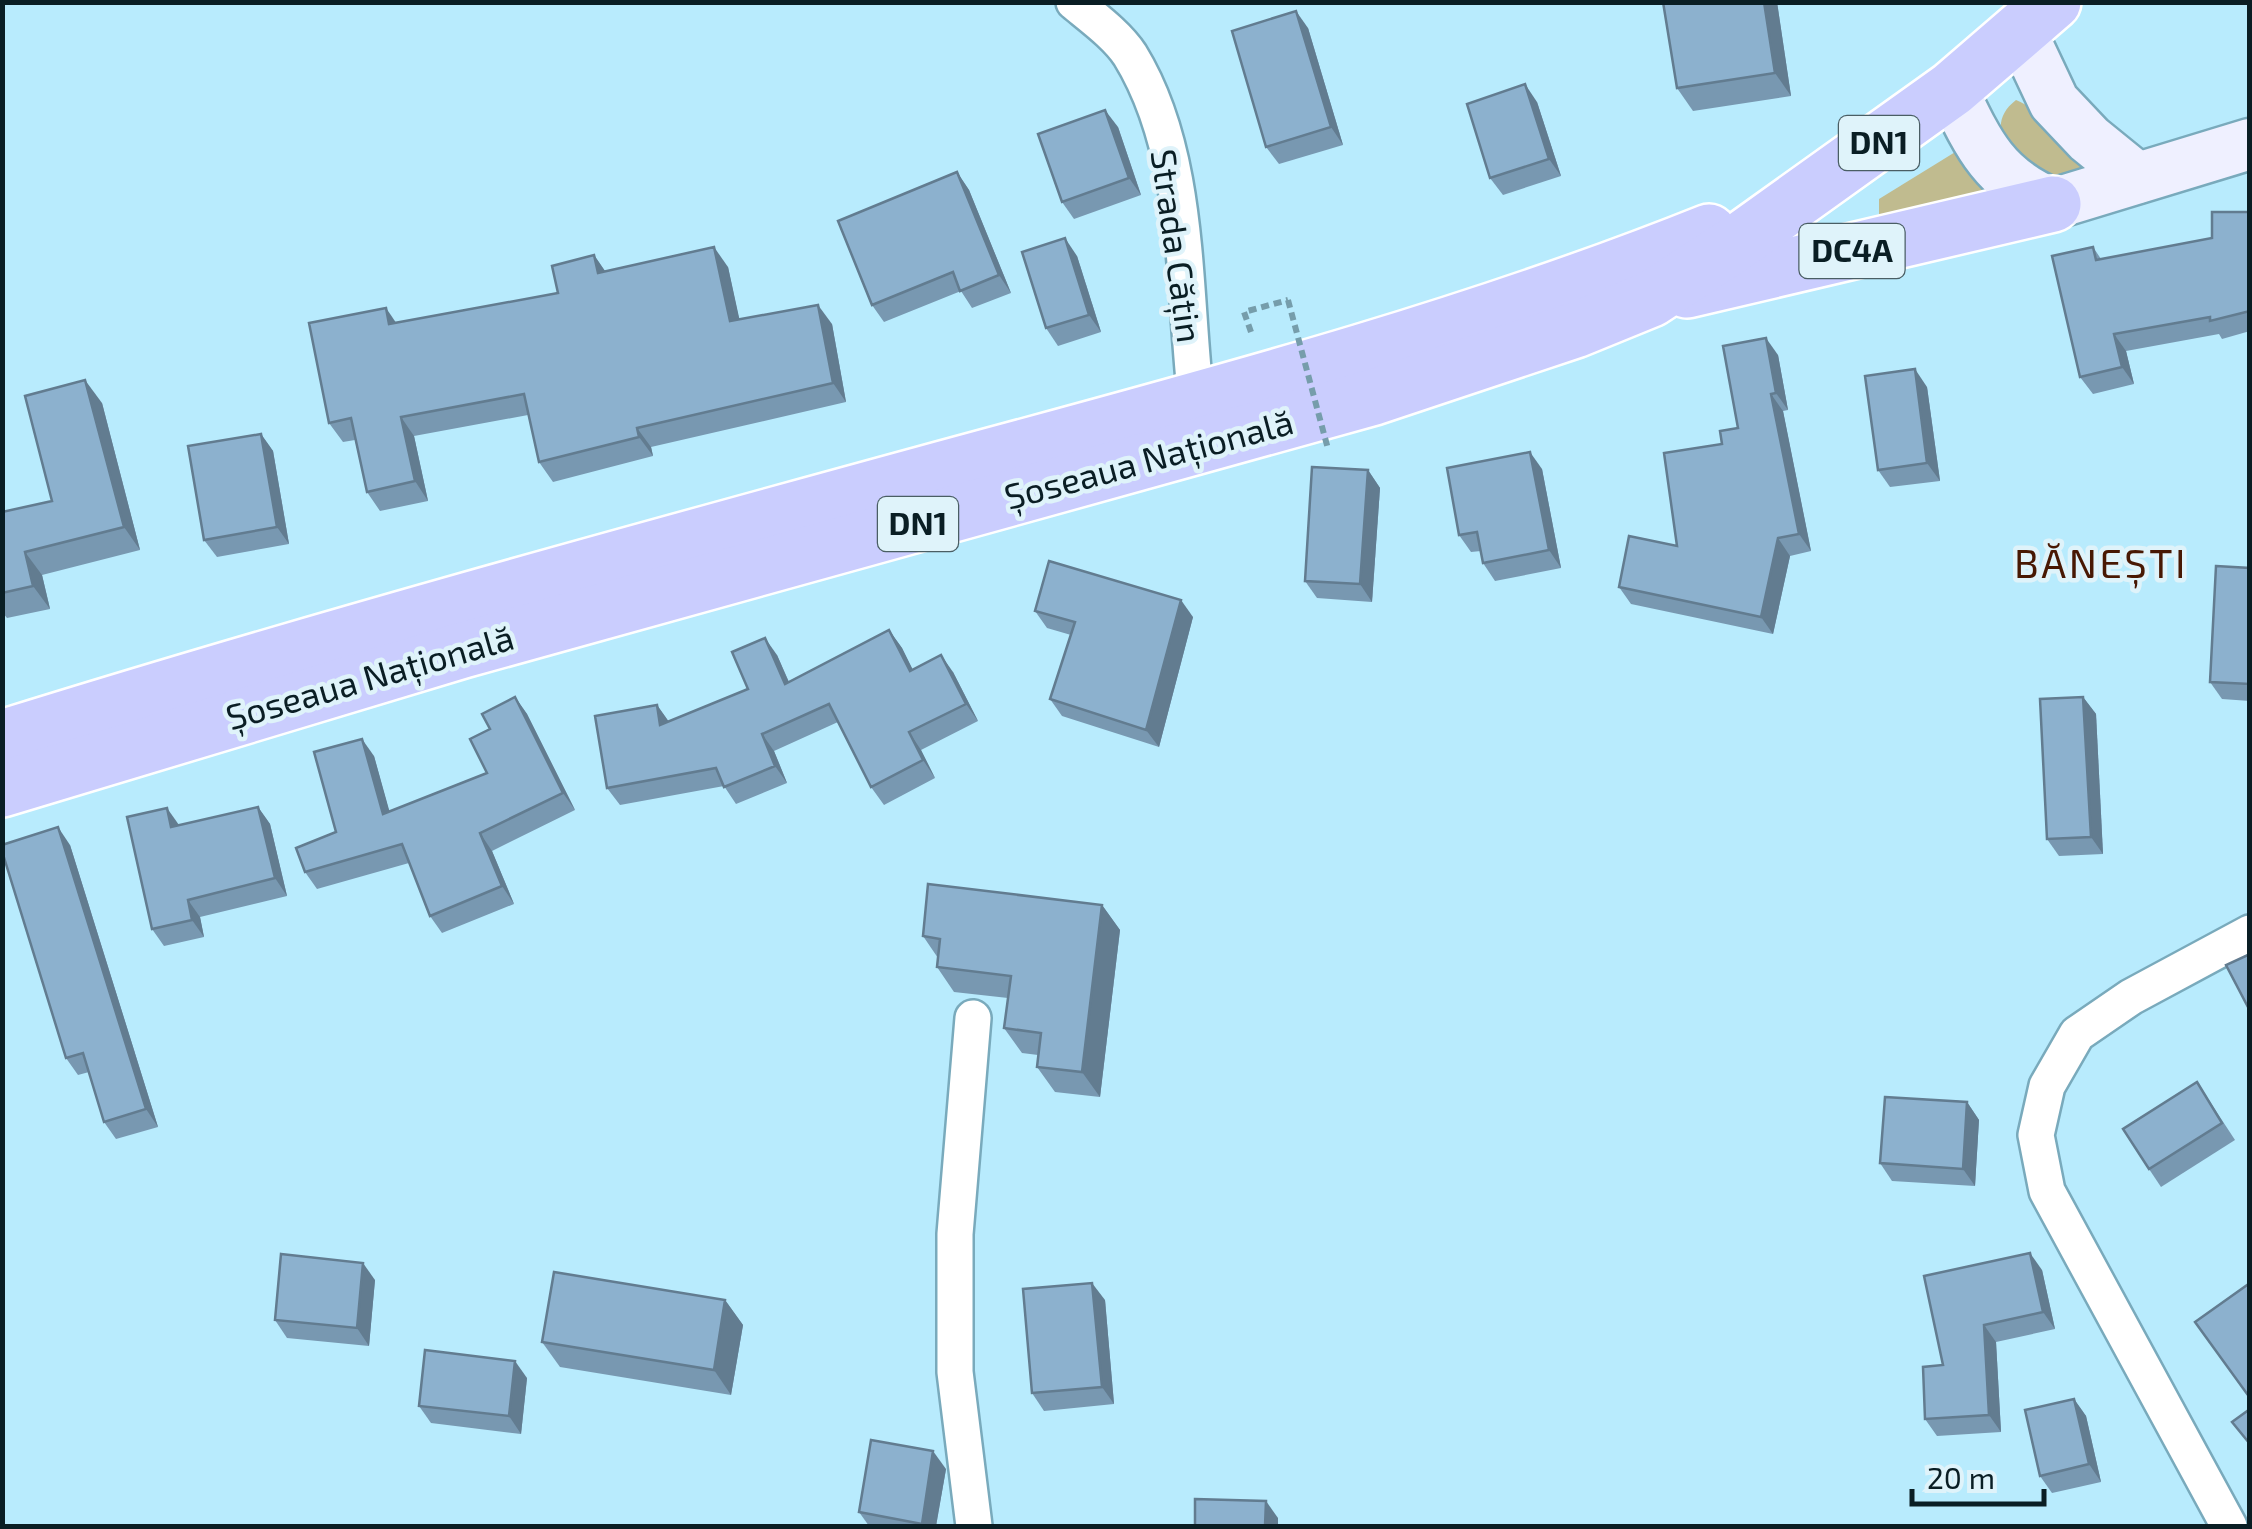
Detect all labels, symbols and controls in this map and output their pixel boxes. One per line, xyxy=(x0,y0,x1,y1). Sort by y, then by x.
road number: DN1 xyxy=(1839,116,1919,170)
street label: Strada Cățin xyxy=(1141,146,1212,345)
road number: DC4A xyxy=(1800,224,1904,278)
street label: Șoseaua Națională xyxy=(999,399,1298,520)
road number: DN1 xyxy=(878,497,958,551)
district label: BĂNEȘTI xyxy=(2014,538,2188,589)
street label: Șoseaua Națională xyxy=(221,615,519,740)
scale bar xyxy=(1912,1444,2044,1506)
text: 20 m xyxy=(1927,1459,1995,1495)

